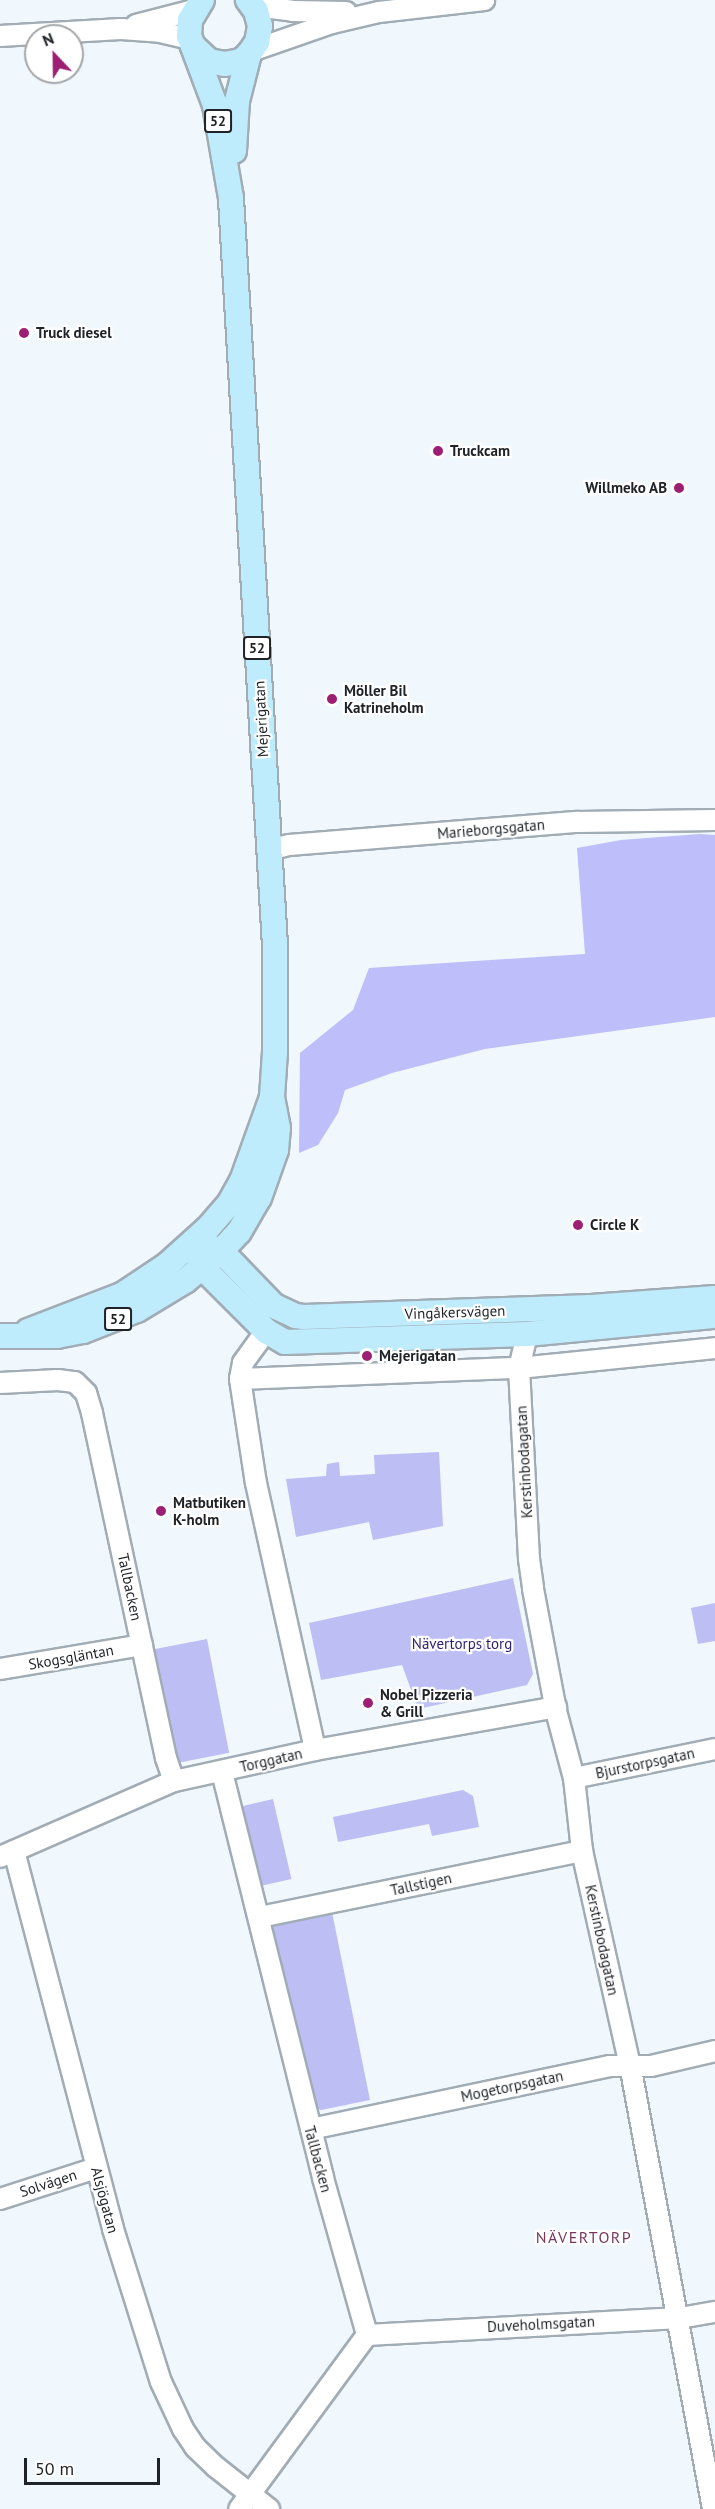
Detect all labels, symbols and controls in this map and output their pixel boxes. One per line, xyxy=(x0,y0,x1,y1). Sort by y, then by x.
north arrow xyxy=(24,24,84,84)
text: N xyxy=(39,28,57,50)
road number: 52 xyxy=(203,110,233,132)
place label: Truck diesel xyxy=(36,324,112,342)
marker: Truck diesel xyxy=(17,326,31,340)
place label: Truckcam xyxy=(450,442,510,460)
marker: Truckcam xyxy=(431,444,445,458)
place label: Willmeko AB xyxy=(585,479,667,497)
marker: Willmeko AB xyxy=(672,481,686,495)
road number: 52 xyxy=(242,637,272,659)
street label: Mejerigatan xyxy=(250,680,272,758)
place label: Möller Bil Katrineholm xyxy=(344,681,423,716)
marker: Möller Bil Katrineholm xyxy=(325,692,339,706)
street label: Marieborgsgatan xyxy=(436,815,546,843)
place label: Circle K xyxy=(590,1216,639,1234)
marker: Circle K xyxy=(571,1218,585,1232)
street label: Vingåkersvägen xyxy=(404,1301,506,1323)
road number: 52 xyxy=(103,1308,133,1330)
place label: Mejerigatan xyxy=(379,1347,456,1365)
marker: Mejerigatan xyxy=(360,1349,374,1363)
street label: Kerstinbodagatan xyxy=(512,1405,536,1519)
place label: Matbutiken K-holm xyxy=(173,1493,246,1528)
marker: Matbutiken K-holm xyxy=(154,1504,168,1518)
street label: Tallbacken xyxy=(114,1552,146,1622)
park label: Nävertorps torg xyxy=(412,1635,512,1653)
street label: Skogsgläntan xyxy=(27,1641,115,1673)
place label: Nobel Pizzeria & Grill xyxy=(380,1685,472,1720)
marker: Nobel Pizzeria & Grill xyxy=(361,1696,375,1710)
street label: Torggatan xyxy=(238,1744,304,1776)
street label: Bjurstorpsgatan xyxy=(594,1744,696,1782)
street label: Tallstigen xyxy=(389,1869,453,1899)
street label: Kerstinbodagatan xyxy=(581,1883,623,1997)
street label: Mogetorpsgatan xyxy=(459,2066,565,2106)
street label: Tallbacken xyxy=(300,2124,336,2194)
street label: Solvägen xyxy=(17,2165,79,2201)
street label: Alsjögatan xyxy=(88,2165,122,2235)
district label: NÄVERTORP xyxy=(536,2227,632,2247)
street label: Duveholmsgatan xyxy=(487,2312,595,2336)
scale bar xyxy=(27,2446,164,2484)
text: 50 m xyxy=(35,2457,74,2480)

